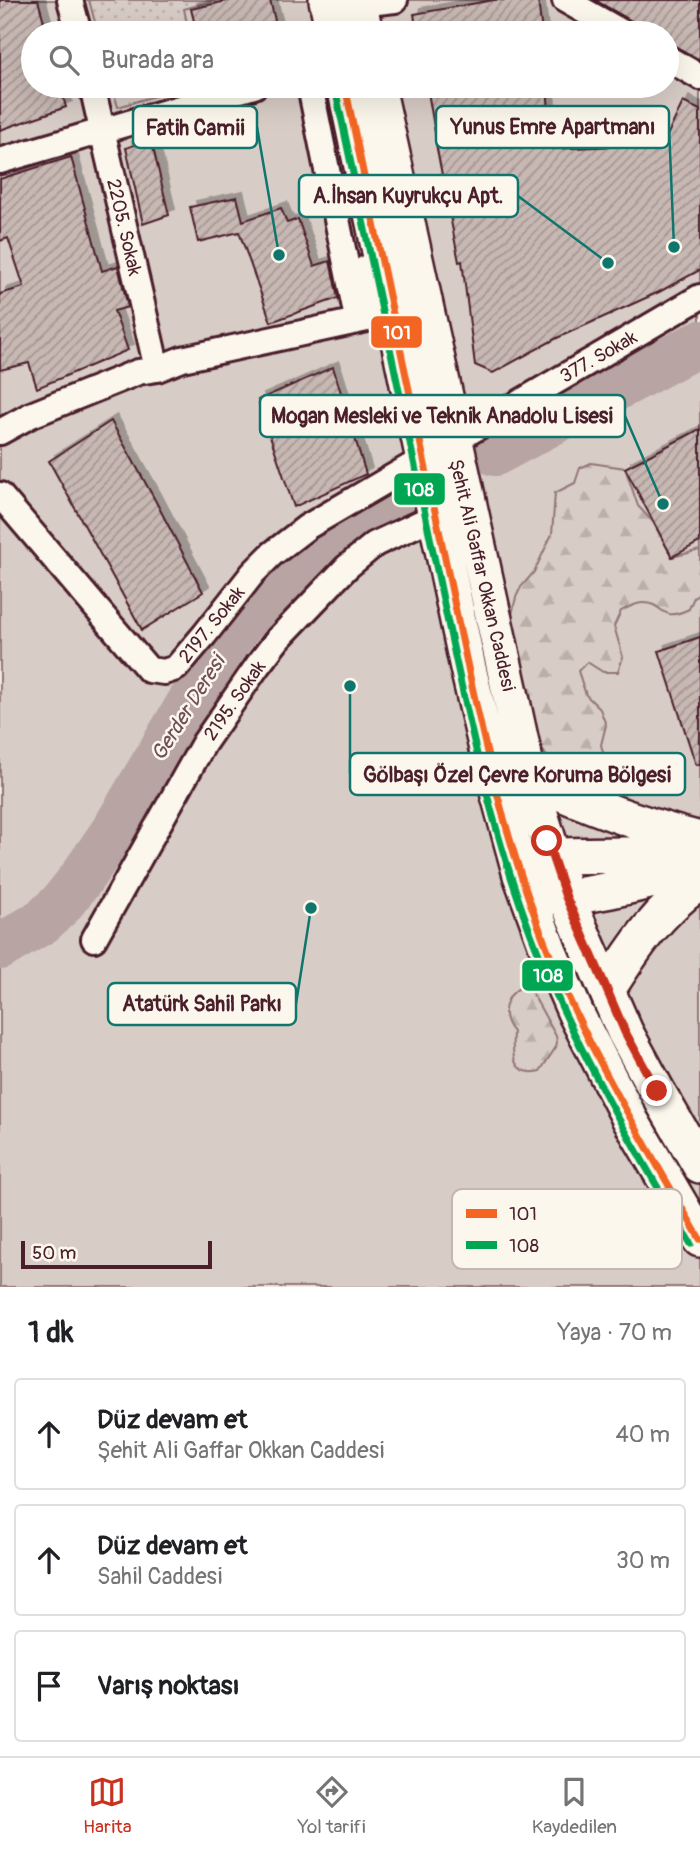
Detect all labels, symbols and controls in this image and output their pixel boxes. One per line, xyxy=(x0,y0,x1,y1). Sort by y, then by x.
search box xyxy=(21,21,679,98)
icon: search xyxy=(45,41,83,79)
text: Burada ara xyxy=(101,44,214,76)
callout: Fatih Camii xyxy=(133,106,257,148)
callout: Yunus Emre Apartmanı xyxy=(436,106,669,148)
text: Yunus Emre Apartmanı xyxy=(450,114,655,141)
text: Fatih Camii xyxy=(145,115,245,142)
callout: A.İhsan Kuyrukçu Apt. xyxy=(299,175,518,217)
street label: 2205. Sokak xyxy=(101,176,147,278)
text: A.İhsan Kuyrukçu Apt. xyxy=(313,183,503,210)
line badge: 101 xyxy=(370,315,423,349)
text: 101 xyxy=(383,321,411,345)
street label: 377. Sokak xyxy=(556,325,641,388)
callout: Mogan Mesleki ve Teknik Anadolu Lisesi xyxy=(260,395,625,437)
text: Mogan Mesleki ve Teknik Anadolu Lisesi xyxy=(271,403,613,430)
street label: Şehit Ali Gaffar Okkan Caddesi xyxy=(444,457,520,694)
line badge: 108 xyxy=(393,472,446,506)
text: 108 xyxy=(404,478,434,502)
street label: 2197. Sokak xyxy=(173,581,250,668)
water label: Gerder Deresi xyxy=(145,648,233,766)
street label: 2195. Sokak xyxy=(198,656,271,745)
callout: Gölbaşı Özel Çevre Koruma Bölgesi xyxy=(350,753,685,795)
text: Gölbaşı Özel Çevre Koruma Bölgesi xyxy=(363,762,671,789)
route start xyxy=(531,825,562,856)
line badge: 108 xyxy=(521,959,574,992)
text: 108 xyxy=(533,964,563,988)
callout: Atatürk Sahil Parkı xyxy=(108,983,296,1025)
text: Atatürk Sahil Parkı xyxy=(122,991,282,1018)
route end xyxy=(641,1075,672,1106)
legend xyxy=(452,1189,682,1269)
text: 101 xyxy=(509,1202,537,1226)
text: 108 xyxy=(509,1234,539,1258)
scale bar xyxy=(21,1238,212,1270)
text: 50 m xyxy=(32,1241,76,1265)
text: 1 dk xyxy=(28,1314,73,1351)
text: Yaya · 70 m xyxy=(558,1318,672,1347)
text: Düz devam et xyxy=(97,1404,248,1436)
icon: ahead xyxy=(30,1415,68,1453)
text: 40 m xyxy=(616,1420,670,1449)
text: Şehit Ali Gaffar Okkan Caddesi xyxy=(97,1436,384,1465)
text: Düz devam et xyxy=(97,1530,248,1562)
icon: ahead xyxy=(30,1541,68,1579)
text: 30 m xyxy=(616,1546,670,1575)
text: Sahil Caddesi xyxy=(97,1562,222,1591)
icon: arrive xyxy=(30,1667,68,1705)
text: Varış noktası xyxy=(97,1670,239,1702)
tab: Harita xyxy=(83,1773,132,1839)
tab: Yol tarifi xyxy=(298,1773,366,1839)
tab: Kaydedilen xyxy=(532,1773,617,1839)

